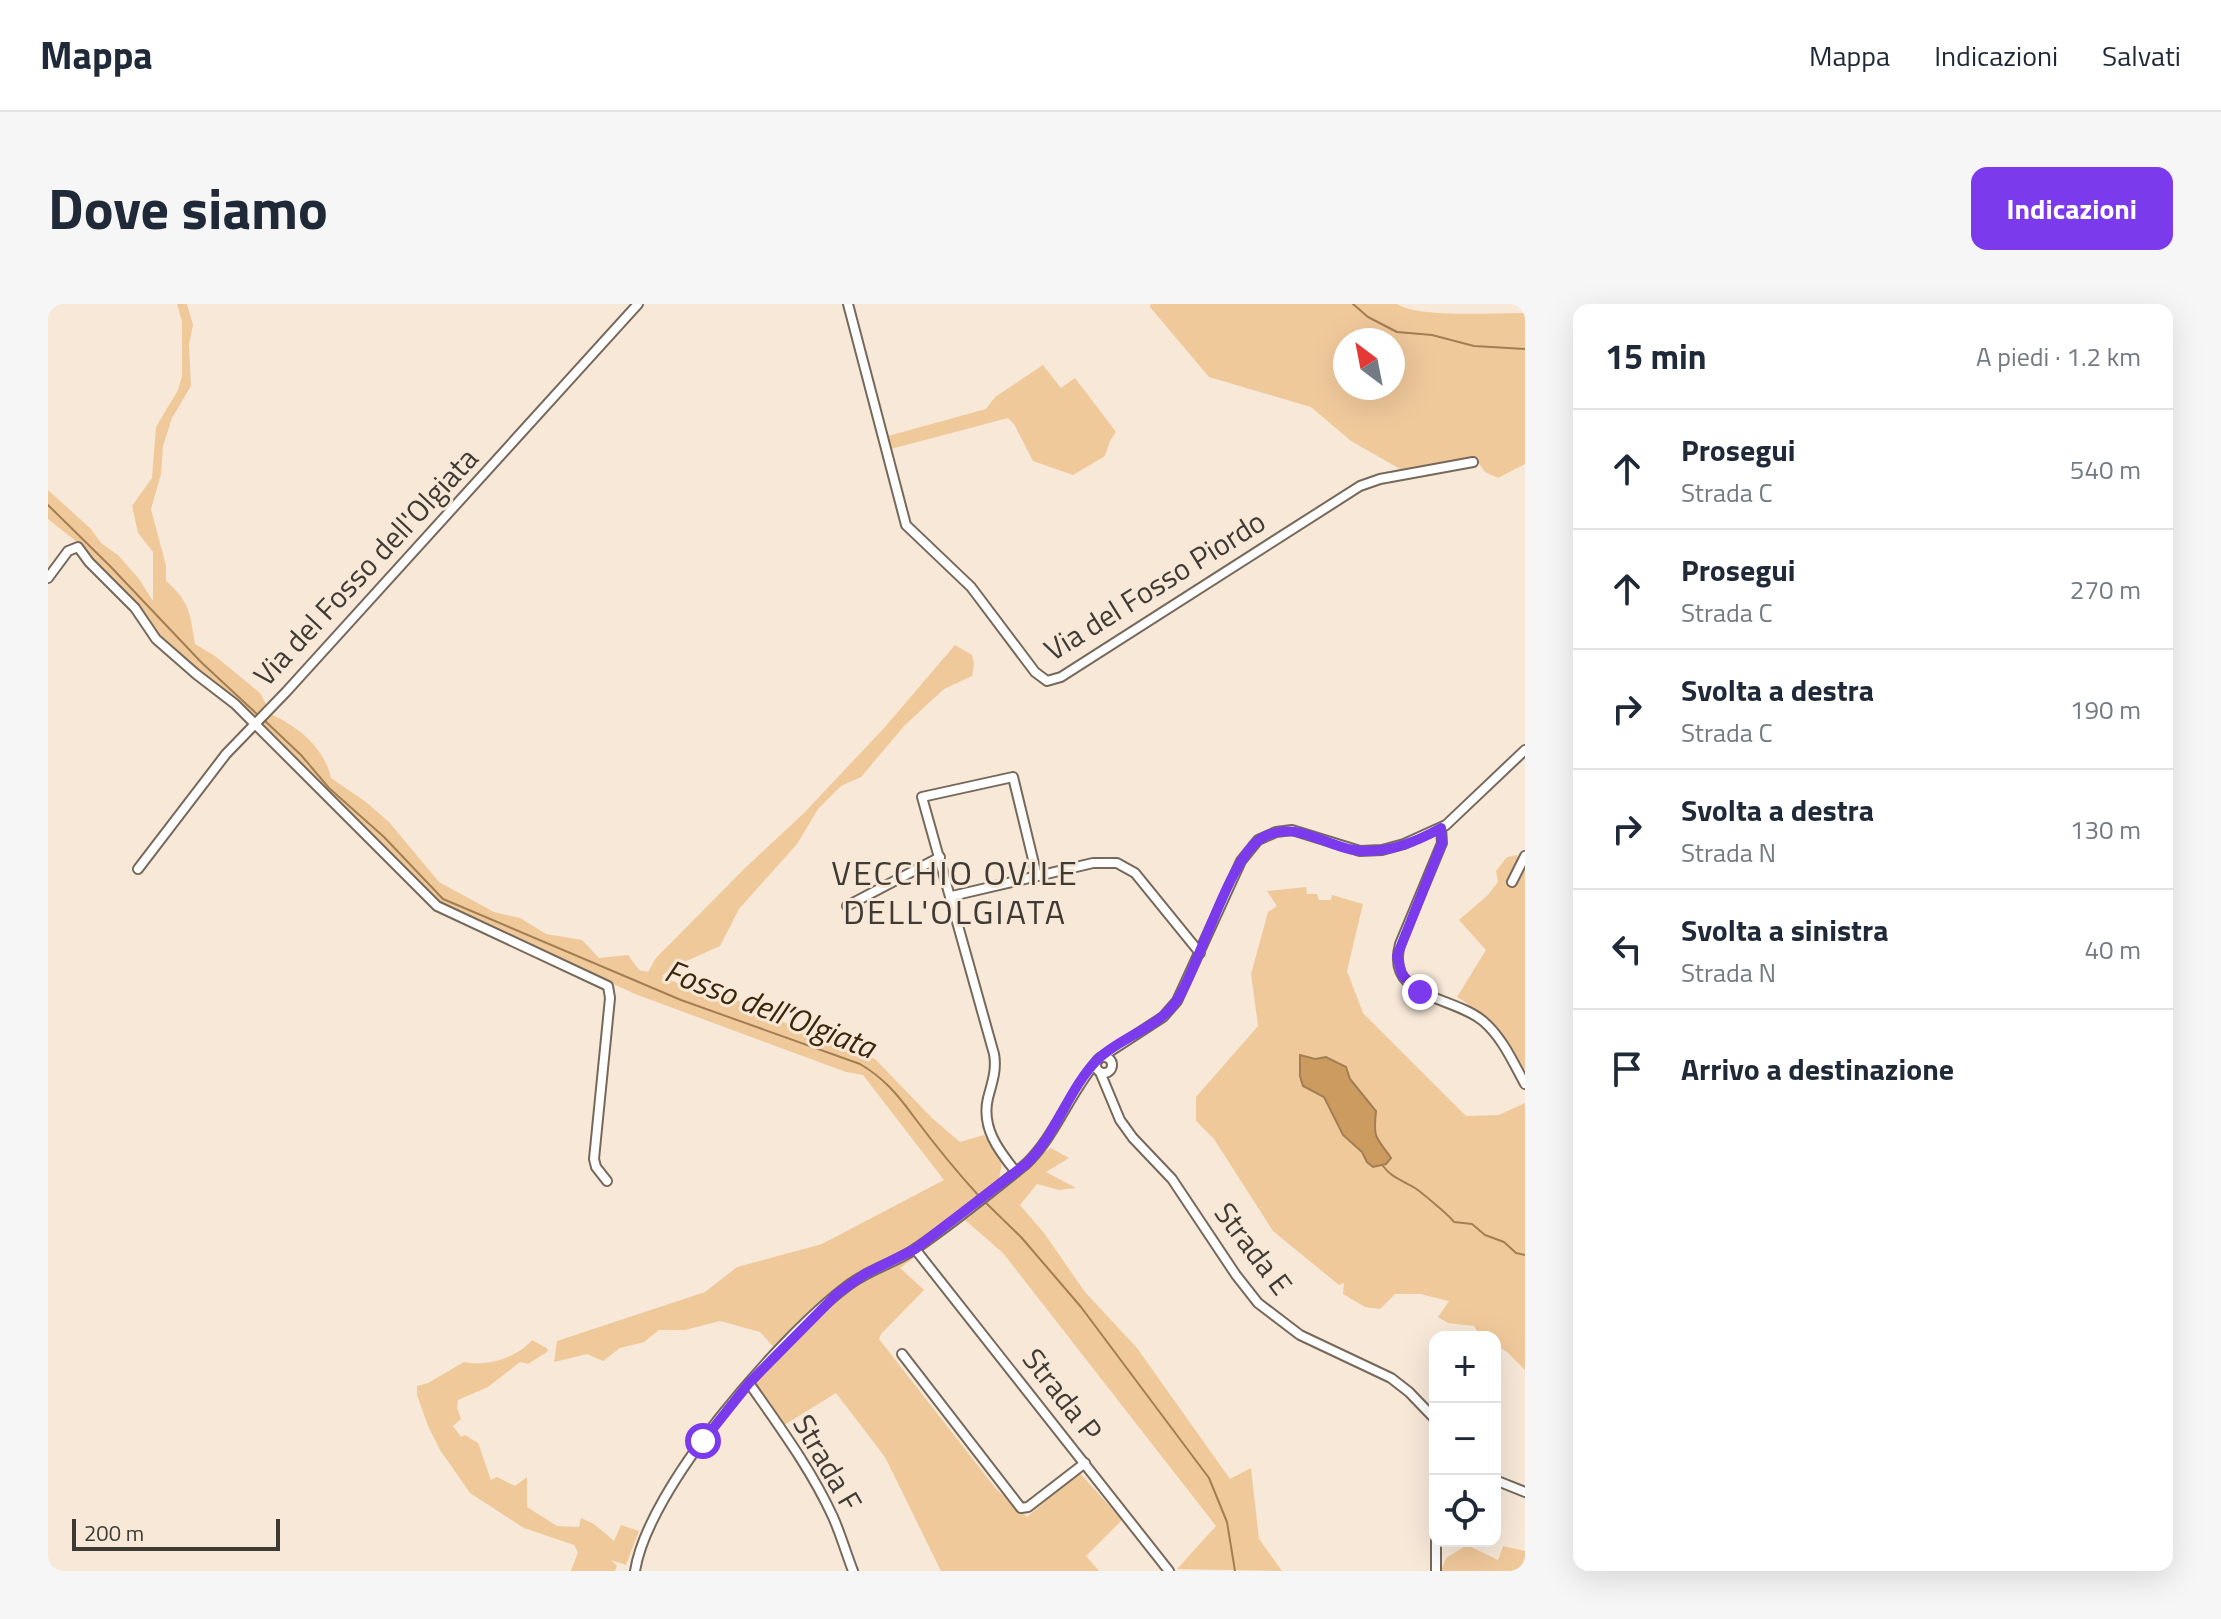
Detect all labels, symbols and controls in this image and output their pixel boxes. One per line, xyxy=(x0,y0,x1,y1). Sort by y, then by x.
text: Mappa xyxy=(40,26,153,84)
text: Mappa xyxy=(1809,34,1890,77)
text: Indicazioni xyxy=(1934,34,2058,77)
text: Salvati xyxy=(2102,34,2181,77)
text: Dove siamo xyxy=(48,166,328,251)
button: Indicazioni xyxy=(1971,167,2173,250)
north arrow xyxy=(1333,328,1405,400)
text: 15 min xyxy=(1605,330,1707,382)
text: A piedi · 1.2 km xyxy=(1976,337,2141,376)
text: Prosegui xyxy=(1681,427,1796,473)
street label: Via del Fosso dell'Olgiata xyxy=(242,437,489,696)
icon: ahead xyxy=(1605,447,1649,491)
text: 540 m xyxy=(2070,450,2141,489)
text: Strada C xyxy=(1681,473,1773,512)
street label: Via del Fosso Piordo xyxy=(1035,498,1274,672)
text: Prosegui xyxy=(1681,547,1796,593)
icon: ahead xyxy=(1605,567,1649,611)
text: 270 m xyxy=(2070,570,2141,609)
text: Strada C xyxy=(1681,593,1773,632)
text: Svolta a destra xyxy=(1681,667,1874,713)
icon: right xyxy=(1605,687,1649,731)
text: 190 m xyxy=(2070,690,2141,729)
text: Strada C xyxy=(1681,713,1773,752)
text: Svolta a destra xyxy=(1681,787,1874,833)
icon: right xyxy=(1605,807,1649,851)
text: 130 m xyxy=(2070,810,2141,849)
text: Strada N xyxy=(1681,833,1776,872)
district label: VECCHIO OVILE DELL'OLGIATA xyxy=(831,846,1079,937)
text: Svolta a sinistra xyxy=(1681,907,1889,953)
icon: left xyxy=(1605,927,1649,971)
text: 40 m xyxy=(2084,930,2141,969)
water label: Fosso dell’Olgiata xyxy=(658,946,884,1071)
text: Strada N xyxy=(1681,953,1776,992)
route end xyxy=(1402,974,1438,1010)
text: Arrivo a destinazione xyxy=(1681,1046,1954,1092)
icon: arrive xyxy=(1605,1047,1649,1091)
street label: Strada E xyxy=(1204,1192,1304,1305)
map controls xyxy=(1429,1331,1501,1547)
button: + xyxy=(1429,1331,1501,1403)
street label: Strada P xyxy=(1012,1338,1114,1451)
button: − xyxy=(1429,1403,1501,1475)
street label: Strada F xyxy=(782,1405,874,1520)
route start xyxy=(685,1423,721,1459)
button: locate xyxy=(1429,1475,1501,1547)
scale bar xyxy=(72,1515,280,1551)
text: 200 m xyxy=(84,1516,144,1550)

